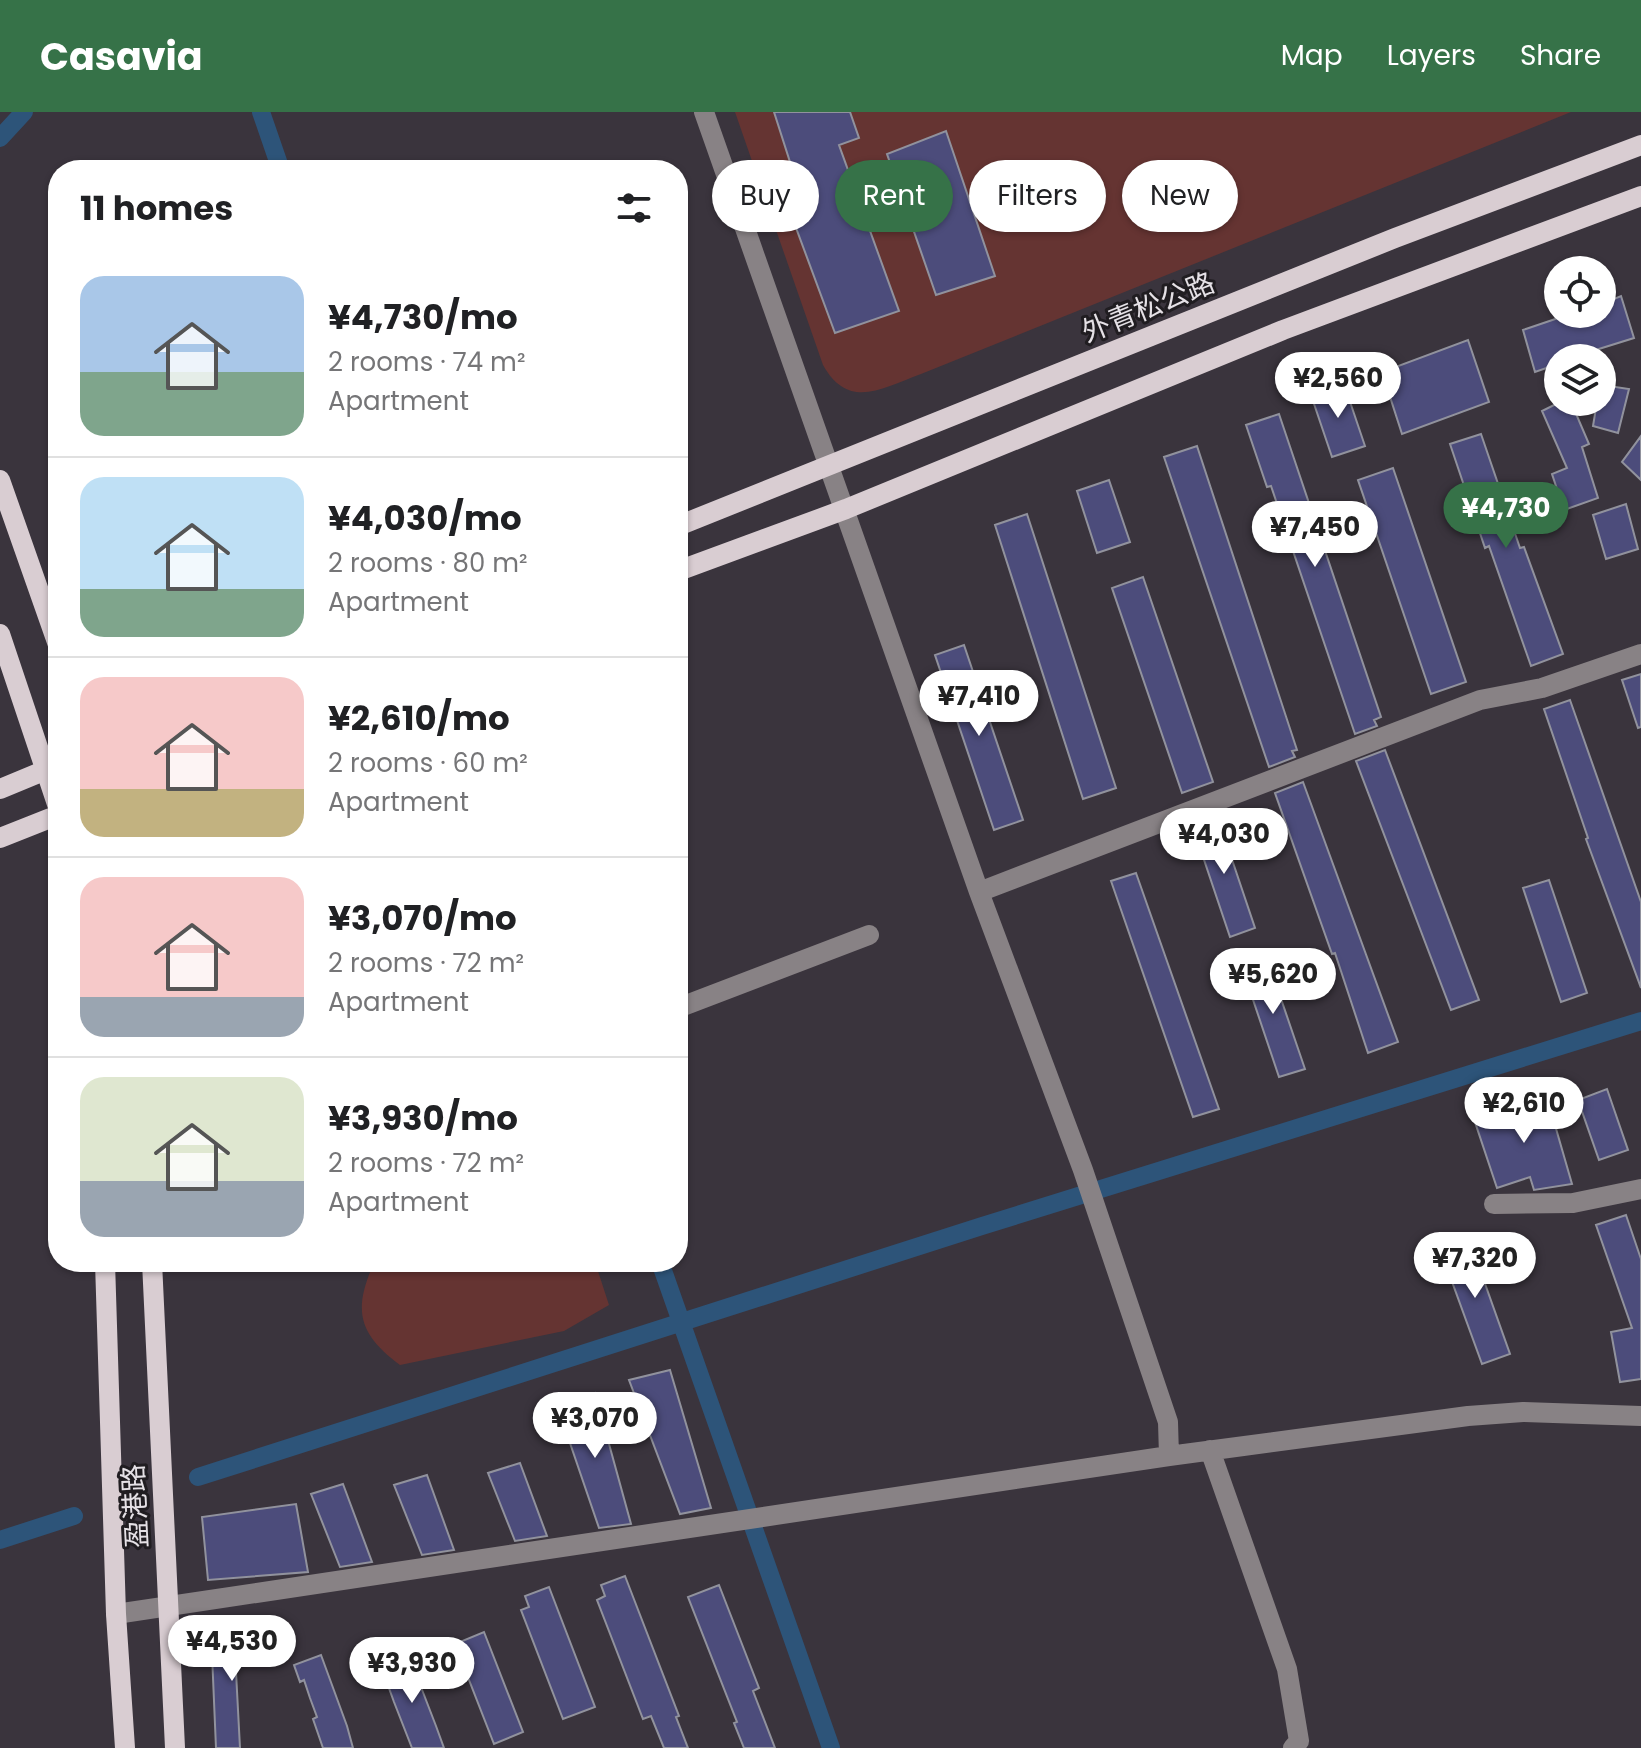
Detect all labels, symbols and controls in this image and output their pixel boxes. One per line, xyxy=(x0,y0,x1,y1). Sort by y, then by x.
text: Casavia xyxy=(40,30,203,83)
text: Map xyxy=(1281,36,1343,75)
text: Layers xyxy=(1387,36,1476,75)
text: Share xyxy=(1520,36,1601,75)
chip: Buy xyxy=(712,160,819,232)
chip: Rent xyxy=(835,160,953,232)
chip: Filters xyxy=(969,160,1106,232)
chip: New xyxy=(1122,160,1238,232)
text: 11 homes xyxy=(80,184,233,232)
icon: filters xyxy=(612,186,656,230)
map controls xyxy=(1544,256,1616,416)
button: locate xyxy=(1544,256,1616,328)
street label: 外青松公路 xyxy=(1076,263,1220,352)
text: ¥4,730/mo xyxy=(328,293,518,341)
icon: home xyxy=(144,308,240,404)
text: 2 rooms · 74 m² xyxy=(328,344,525,380)
button: layers xyxy=(1544,344,1616,416)
pin: ¥2,560 xyxy=(1273,352,1403,420)
text: ¥2,560 xyxy=(1293,360,1383,396)
text: Apartment xyxy=(328,383,469,419)
pin: ¥4,730 xyxy=(1441,482,1571,550)
text: ¥4,730 xyxy=(1461,490,1551,526)
text: ¥4,030/mo xyxy=(328,494,522,542)
pin: ¥7,450 xyxy=(1250,501,1380,569)
icon: home xyxy=(144,509,240,605)
text: ¥7,450 xyxy=(1270,509,1360,545)
text: 2 rooms · 80 m² xyxy=(328,545,528,581)
text: Apartment xyxy=(328,584,469,620)
pin: ¥7,410 xyxy=(914,670,1044,738)
text: ¥7,410 xyxy=(937,678,1021,714)
text: ¥2,610/mo xyxy=(328,694,510,742)
icon: home xyxy=(144,709,240,805)
text: 2 rooms · 60 m² xyxy=(328,745,528,781)
text: Apartment xyxy=(328,784,469,820)
pin: ¥4,030 xyxy=(1159,808,1289,876)
text: ¥4,030 xyxy=(1178,816,1270,852)
text: ¥3,070/mo xyxy=(328,894,517,942)
icon: home xyxy=(144,909,240,1005)
text: 2 rooms · 72 m² xyxy=(328,945,524,981)
pin: ¥5,620 xyxy=(1208,948,1338,1016)
text: ¥5,620 xyxy=(1228,956,1318,992)
text: Apartment xyxy=(328,984,469,1020)
pin: ¥2,610 xyxy=(1459,1077,1589,1145)
text: ¥2,610 xyxy=(1482,1085,1566,1121)
text: ¥3,930/mo xyxy=(328,1094,518,1142)
icon: home xyxy=(144,1109,240,1205)
text: 2 rooms · 72 m² xyxy=(328,1145,524,1181)
text: Apartment xyxy=(328,1184,469,1220)
pin: ¥7,320 xyxy=(1410,1232,1540,1300)
text: ¥7,320 xyxy=(1432,1240,1518,1276)
pin: ¥3,070 xyxy=(530,1392,660,1460)
text: ¥3,070 xyxy=(551,1400,639,1436)
street label: 盈港路 xyxy=(114,1463,157,1549)
pin: ¥4,530 xyxy=(167,1615,297,1683)
text: ¥4,530 xyxy=(186,1623,278,1659)
pin: ¥3,930 xyxy=(347,1637,477,1705)
text: ¥3,930 xyxy=(367,1645,457,1681)

